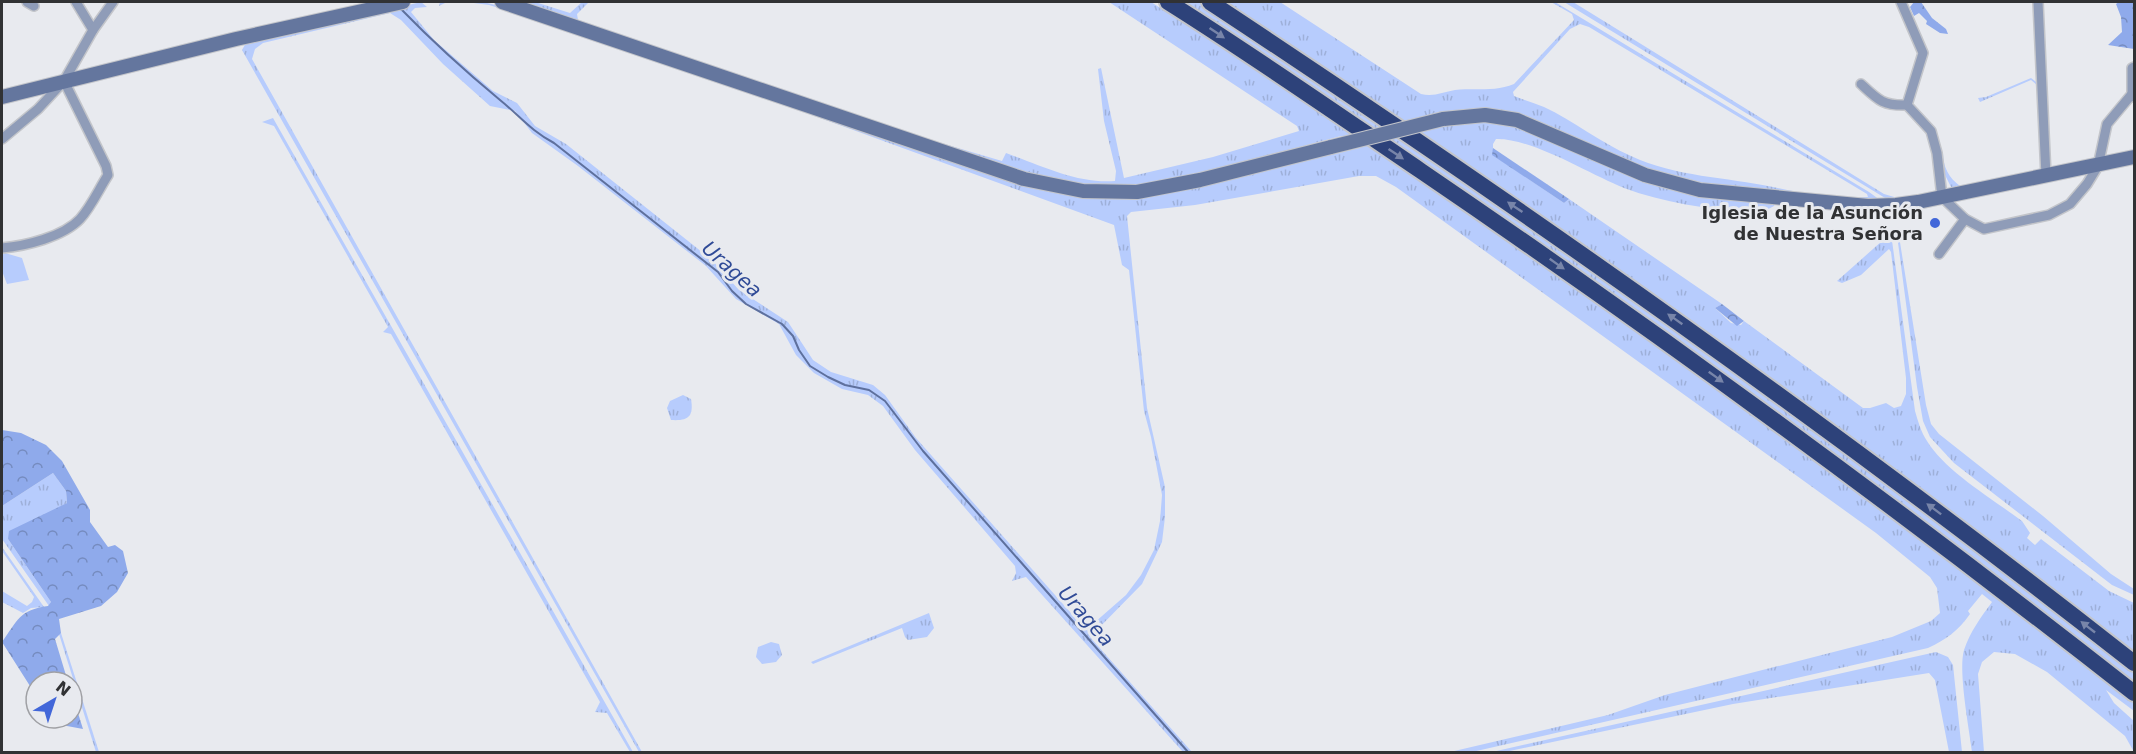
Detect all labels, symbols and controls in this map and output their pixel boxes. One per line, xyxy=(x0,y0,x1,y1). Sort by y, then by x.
one-way arrow xyxy=(1209,28,1225,39)
one-way arrow xyxy=(1388,148,1404,160)
one-way arrow xyxy=(1508,201,1524,213)
place label: Iglesia de la Asunción de Nuestra Señora xyxy=(1702,202,1923,244)
marker: Iglesia de la Asunción de Nuestra Señora xyxy=(1928,216,1942,230)
water label: Uragea xyxy=(697,236,767,302)
one-way arrow xyxy=(1549,258,1565,270)
one-way arrow xyxy=(1667,313,1683,325)
one-way arrow xyxy=(1707,371,1723,383)
one-way arrow xyxy=(1926,503,1941,515)
water label: Uragea xyxy=(1053,581,1119,651)
one-way arrow xyxy=(2081,622,2096,634)
north arrow xyxy=(24,670,84,730)
text: N xyxy=(52,677,74,700)

